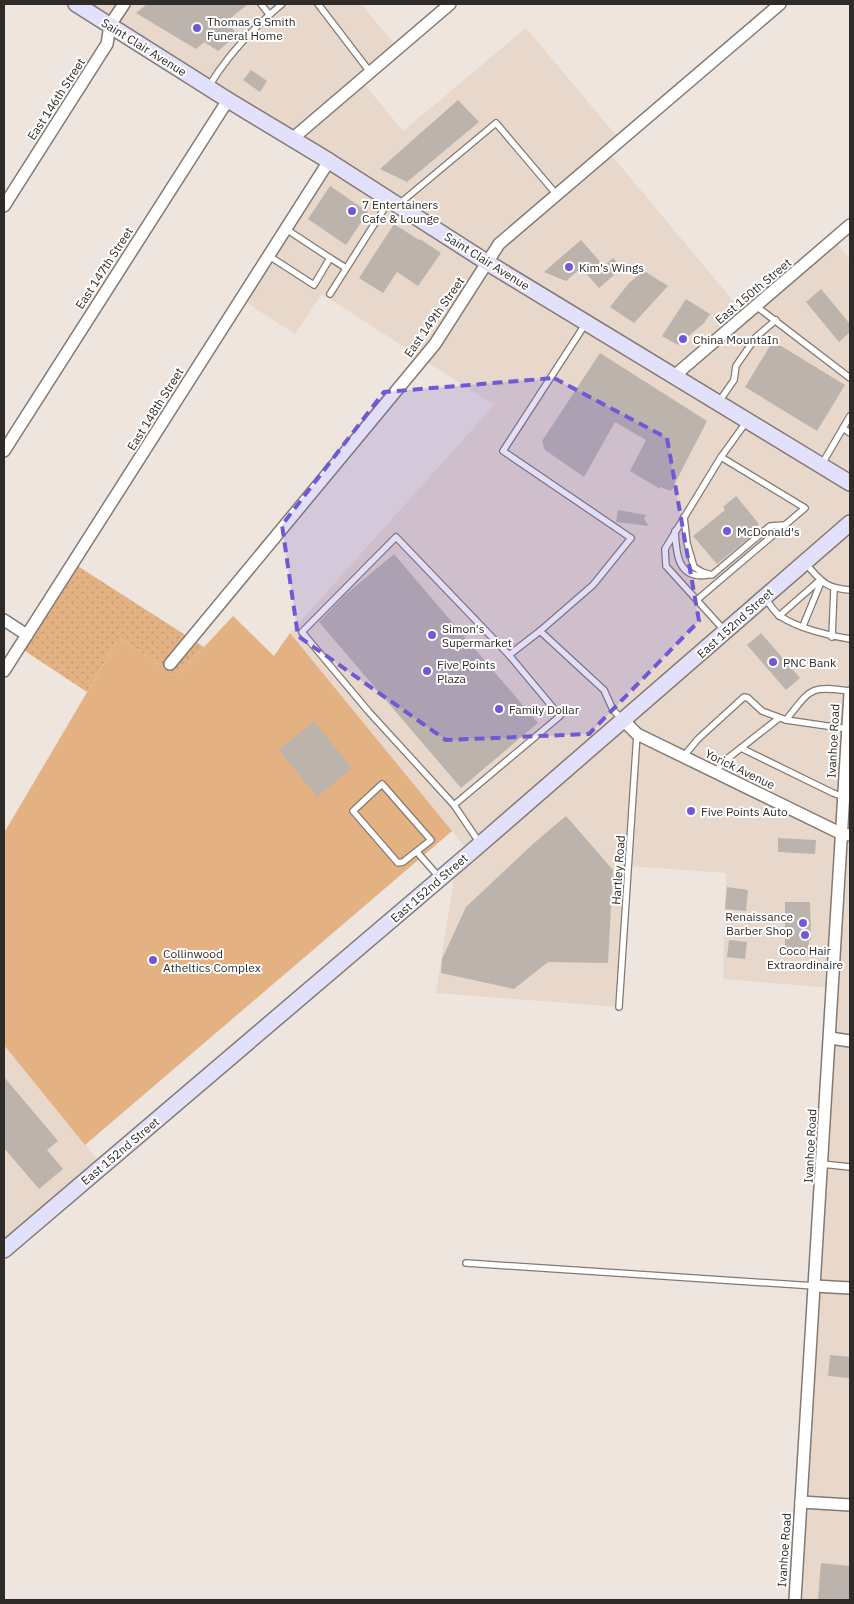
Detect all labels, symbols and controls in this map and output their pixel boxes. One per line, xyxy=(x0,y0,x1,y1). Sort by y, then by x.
place label: Thomas G Smith Funeral Home xyxy=(207,14,296,43)
street label: Saint Clair Avenue xyxy=(99,15,190,79)
marker: Thomas G Smith Funeral Home xyxy=(191,22,203,34)
street label: East 146th Street xyxy=(24,55,88,143)
place label: 7 Entertainers Cafe & Lounge xyxy=(362,197,440,226)
marker: 7 Entertainers Cafe & Lounge xyxy=(346,205,358,217)
street label: East 147th Street xyxy=(72,224,136,312)
street label: Saint Clair Avenue xyxy=(442,229,533,293)
street label: East 150th Street xyxy=(712,255,794,327)
place label: Kim's Wings xyxy=(579,260,644,275)
marker: Kim's Wings xyxy=(563,261,575,273)
street label: East 149th Street xyxy=(401,274,467,360)
place label: China MountaIn xyxy=(693,332,779,347)
marker: China MountaIn xyxy=(677,333,689,345)
street label: East 148th Street xyxy=(124,365,186,453)
place label: McDonald's xyxy=(737,524,800,539)
marker: McDonald's xyxy=(721,525,733,537)
street label: East 152nd Street xyxy=(694,585,776,661)
place label: Simon's Supermarket xyxy=(442,621,512,650)
marker: Simon's Supermarket xyxy=(426,629,438,641)
place label: PNC Bank xyxy=(783,655,837,670)
marker: PNC Bank xyxy=(767,656,779,668)
place label: Five Points Plaza xyxy=(437,657,496,686)
marker: Five Points Plaza xyxy=(421,665,433,677)
place label: Family Dollar xyxy=(509,702,580,717)
marker: Family Dollar xyxy=(493,703,505,715)
street label: Ivanhoe Road xyxy=(824,703,842,779)
street label: Yorick Avenue xyxy=(703,746,778,793)
place label: Five Points Auto xyxy=(701,804,788,819)
marker: Five Points Auto xyxy=(685,805,697,817)
street label: Hartley Road xyxy=(608,835,628,905)
street label: East 152nd Street xyxy=(387,850,471,926)
place label: Renaissance Barber Shop xyxy=(725,909,793,938)
marker: Renaissance Barber Shop xyxy=(797,917,809,929)
marker: Coco Hair Extraordinaire xyxy=(799,929,811,941)
place label: Coco Hair Extraordinaire xyxy=(767,943,844,972)
place label: Collinwood Atheltics Complex xyxy=(163,946,261,975)
marker: Collinwood Atheltics Complex xyxy=(147,954,159,966)
street label: Ivanhoe Road xyxy=(801,1108,819,1184)
street label: East 152nd Street xyxy=(78,1114,162,1188)
street label: Ivanhoe Road xyxy=(774,1512,794,1588)

